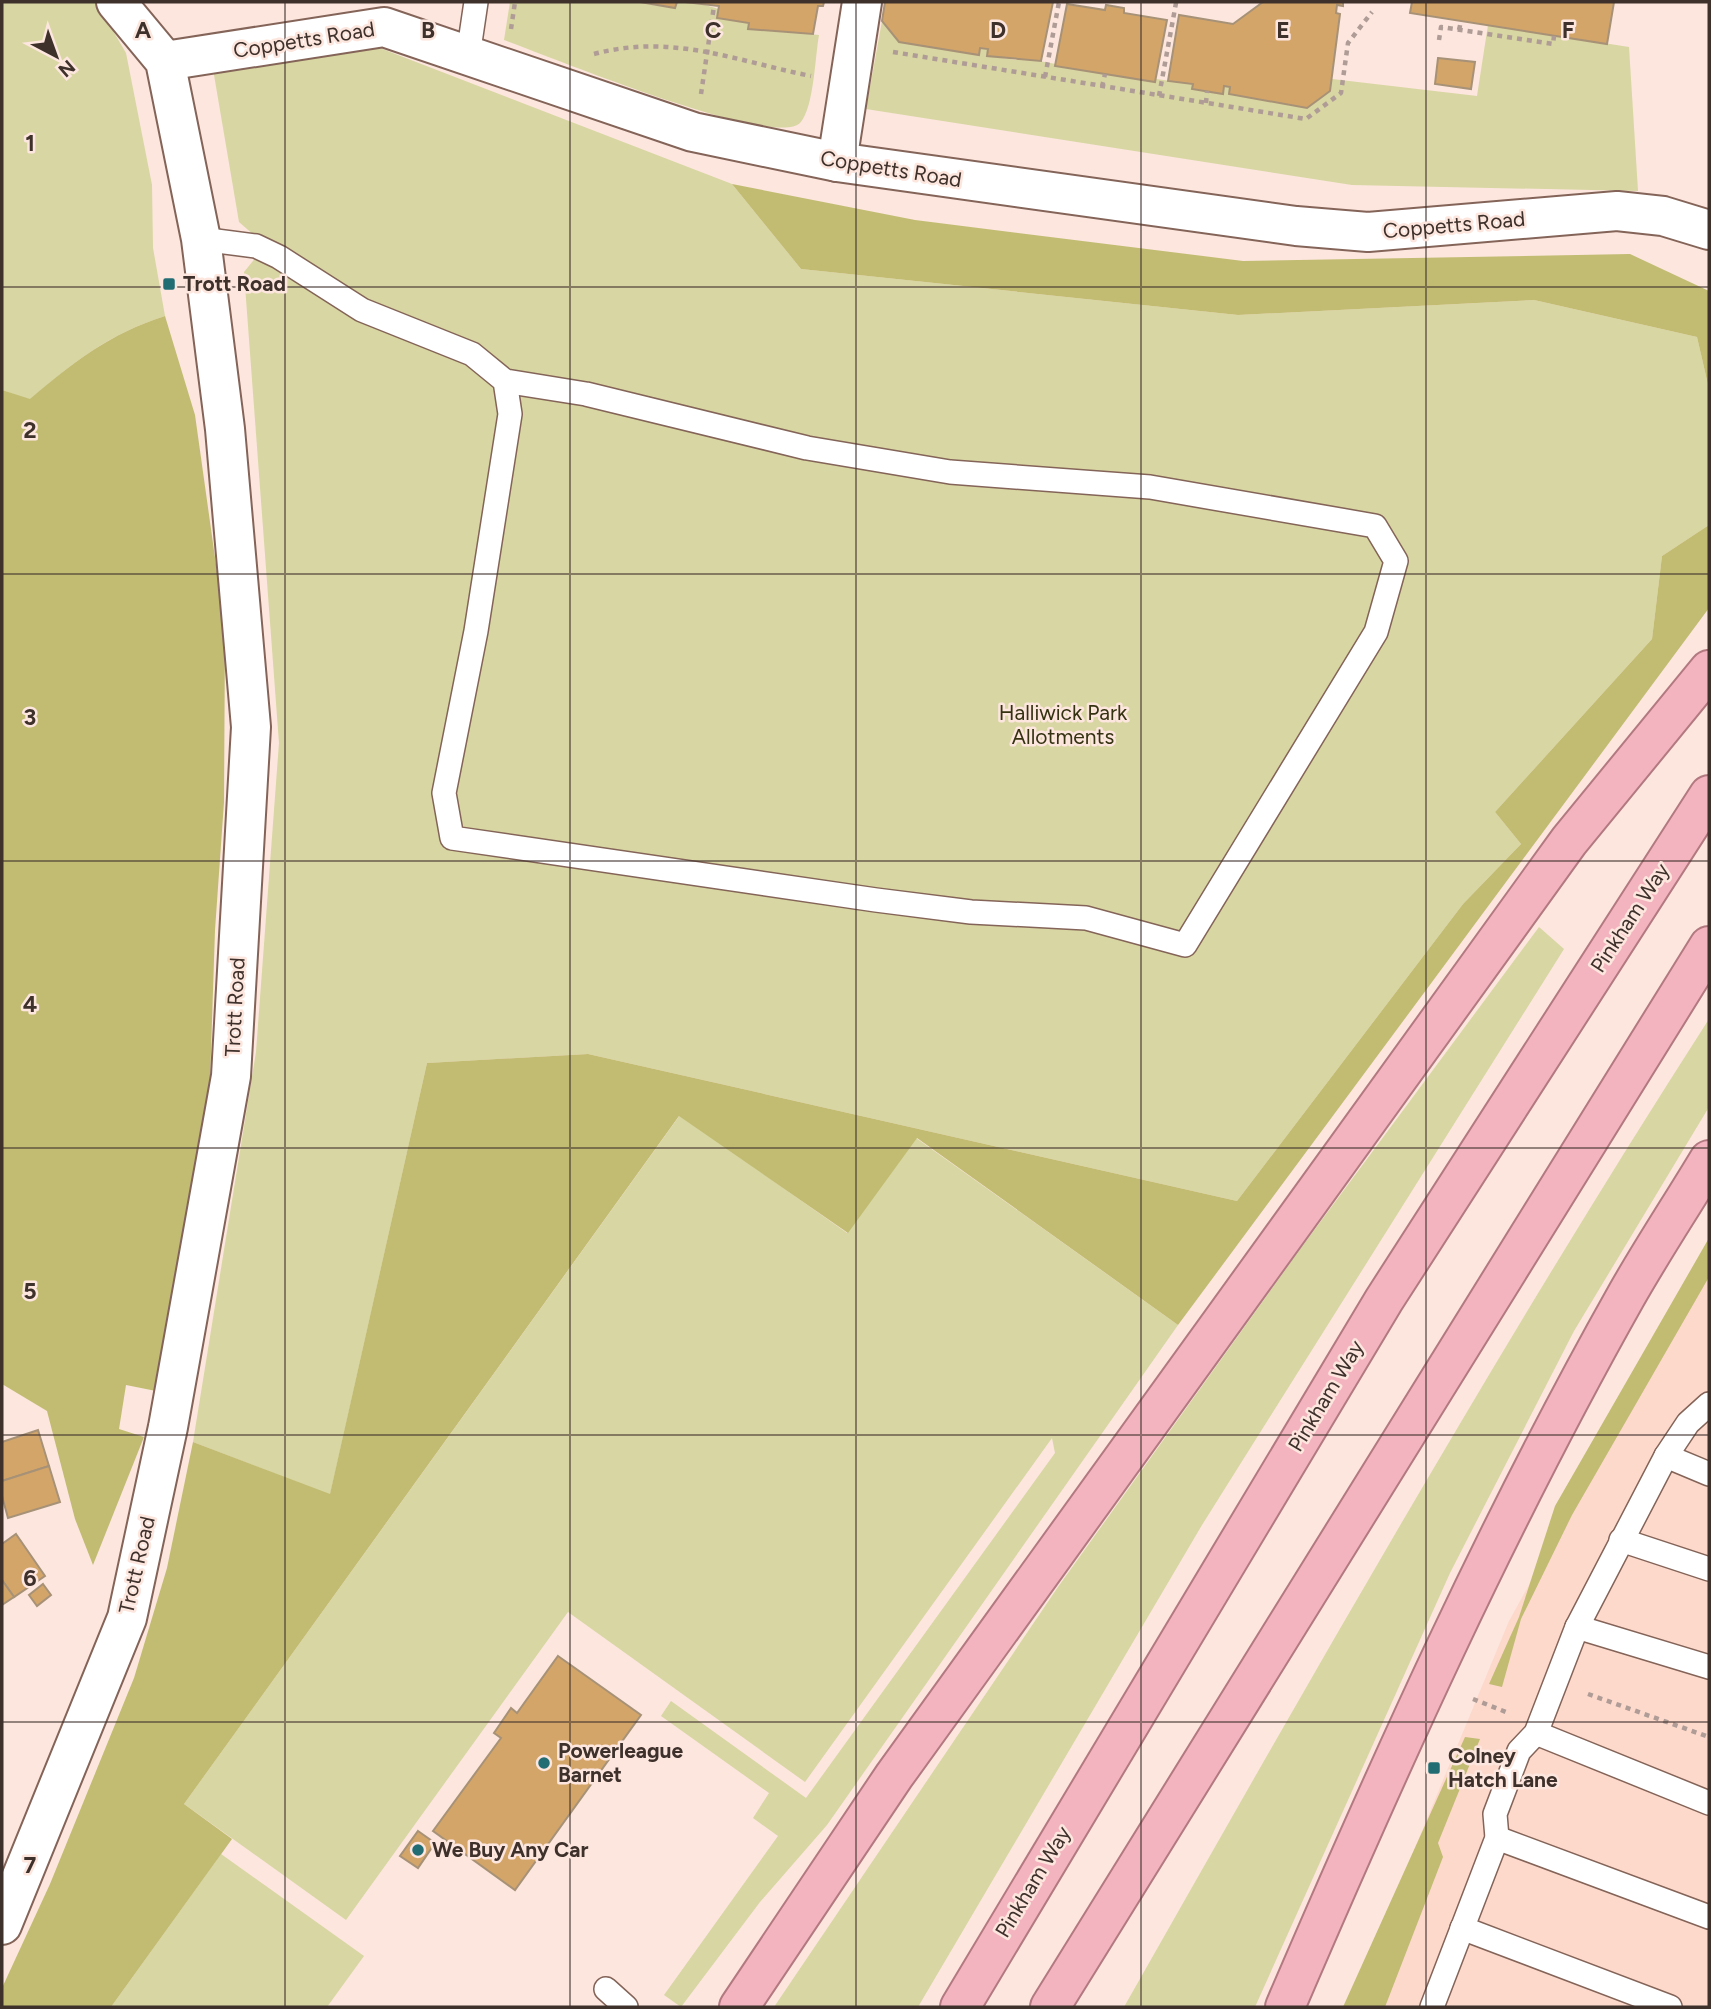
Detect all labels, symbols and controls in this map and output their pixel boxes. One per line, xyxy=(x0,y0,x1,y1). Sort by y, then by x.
text: A xyxy=(135,16,152,44)
street label: Coppetts Road xyxy=(231,16,376,63)
text: B xyxy=(421,16,435,44)
text: C xyxy=(705,16,722,44)
text: D xyxy=(990,16,1006,44)
text: E xyxy=(1276,16,1290,44)
text: F xyxy=(1562,16,1575,44)
north arrow xyxy=(21,21,91,91)
text: N xyxy=(54,55,80,82)
text: 1 xyxy=(25,129,35,157)
street label: Coppetts Road xyxy=(819,145,964,192)
street label: Coppetts Road xyxy=(1382,206,1526,243)
place label: Trott Road xyxy=(183,271,286,296)
marker: Trott Road xyxy=(161,276,177,292)
text: 2 xyxy=(23,416,37,444)
park label: Halliwick Park Allotments xyxy=(999,700,1128,749)
text: 3 xyxy=(24,703,36,731)
street label: Pinkham Way xyxy=(1585,858,1674,977)
street label: Trott Road xyxy=(219,957,250,1057)
text: 4 xyxy=(23,990,37,1018)
text: 5 xyxy=(23,1277,37,1305)
street label: Pinkham Way xyxy=(1283,1336,1369,1456)
street label: Trott Road xyxy=(113,1514,160,1616)
text: 6 xyxy=(23,1564,37,1592)
place label: Powerleague Barnet xyxy=(558,1738,684,1787)
place label: Colney Hatch Lane xyxy=(1448,1743,1558,1792)
marker: Powerleague Barnet xyxy=(536,1755,552,1771)
marker: Colney Hatch Lane xyxy=(1426,1760,1442,1776)
street label: Pinkham Way xyxy=(990,1822,1076,1942)
place label: We Buy Any Car xyxy=(432,1837,588,1862)
marker: We Buy Any Car xyxy=(410,1842,426,1858)
text: 7 xyxy=(24,1851,37,1879)

